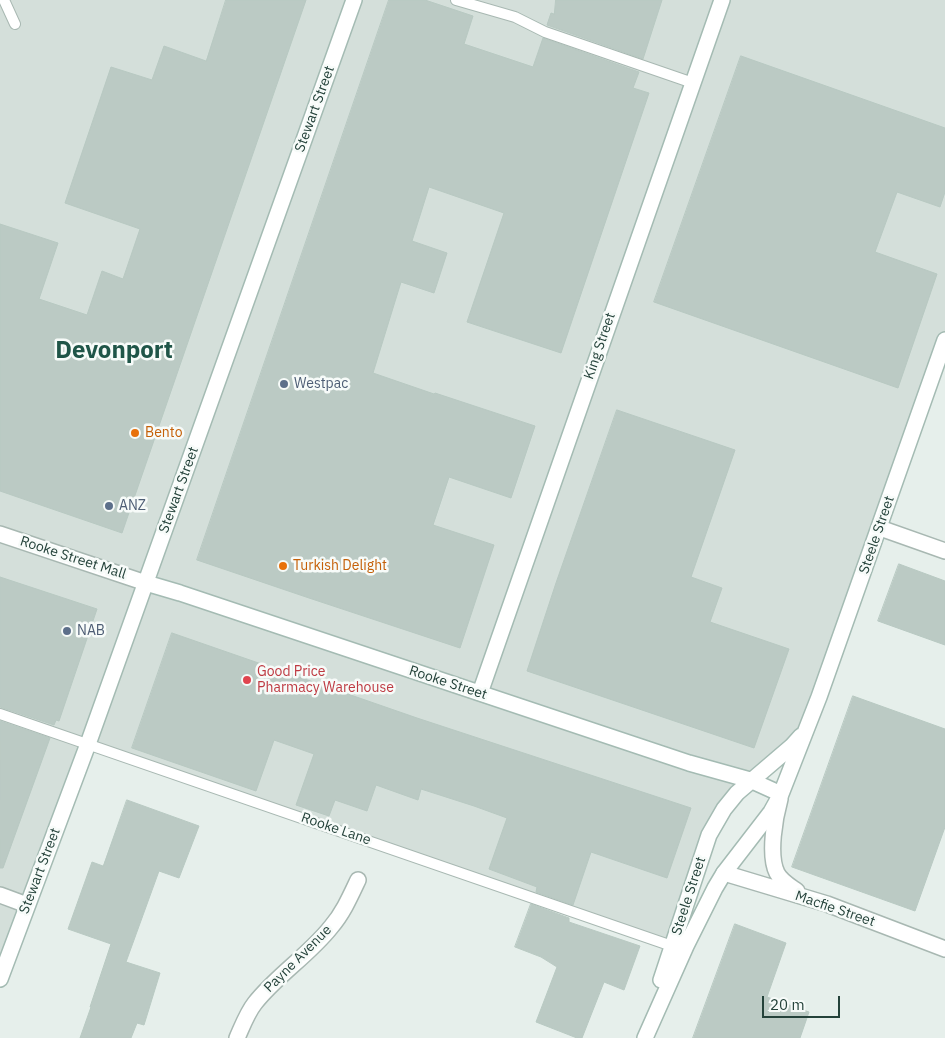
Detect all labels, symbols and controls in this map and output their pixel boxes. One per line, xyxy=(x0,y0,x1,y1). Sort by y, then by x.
street label: Stewart Street xyxy=(292,64,338,154)
street label: King Street xyxy=(581,310,619,382)
district label: Devonport xyxy=(55,337,173,365)
place label: Westpac xyxy=(294,376,348,392)
marker: Westpac xyxy=(278,378,290,390)
place label: Bento xyxy=(145,425,182,441)
marker: Bento xyxy=(129,427,141,439)
street label: Stewart Street xyxy=(156,445,202,535)
street label: Steele Street xyxy=(856,494,898,576)
place label: ANZ xyxy=(119,498,146,514)
marker: ANZ xyxy=(103,500,115,512)
street label: Rooke Street Mall xyxy=(18,533,128,583)
place label: Turkish Delight xyxy=(293,558,387,574)
marker: Turkish Delight xyxy=(277,560,289,572)
place label: NAB xyxy=(77,623,105,639)
marker: NAB xyxy=(61,625,73,637)
street label: Rooke Street xyxy=(407,663,489,703)
place label: Good Price Pharmacy Warehouse xyxy=(257,664,394,696)
marker: Good Price Pharmacy Warehouse xyxy=(241,674,253,686)
street label: Rooke Lane xyxy=(299,809,373,849)
street label: Stewart Street xyxy=(16,826,64,916)
street label: Steele Street xyxy=(668,855,710,937)
street label: Macfie Street xyxy=(793,888,877,930)
street label: Payne Avenue xyxy=(261,922,335,996)
scale bar xyxy=(765,986,842,1018)
text: 20 m xyxy=(770,995,805,1014)

